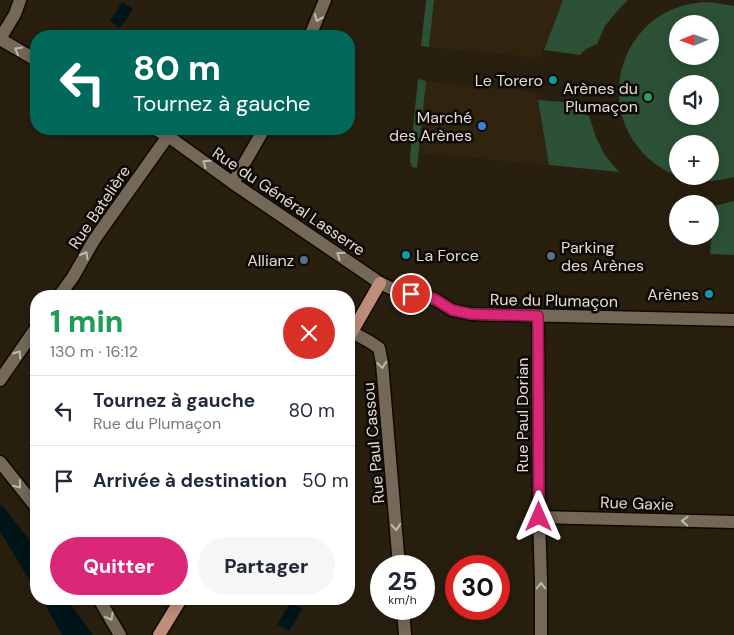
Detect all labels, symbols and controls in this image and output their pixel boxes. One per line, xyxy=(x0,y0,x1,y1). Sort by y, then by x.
one-way arrow xyxy=(314,13,324,22)
north arrow xyxy=(669,15,719,65)
map controls xyxy=(669,15,719,245)
text: 80 m xyxy=(133,45,221,91)
one-way arrow xyxy=(15,46,24,56)
icon: left xyxy=(50,50,115,115)
place label: Le Torero xyxy=(475,70,543,91)
marker: Le Torero xyxy=(547,74,559,86)
button: sound xyxy=(669,75,719,125)
place label: Arènes du Plumaçon xyxy=(563,78,638,117)
text: Tournez à gauche xyxy=(133,89,311,118)
marker: Arènes du Plumaçon xyxy=(642,91,654,103)
place label: Marché des Arènes xyxy=(389,107,472,146)
marker: Marché des Arènes xyxy=(476,120,488,132)
button: + xyxy=(669,135,719,185)
street label: Rue du Général Lasserre xyxy=(208,142,369,261)
one-way arrow xyxy=(202,160,211,169)
street label: Rue Batelière xyxy=(64,161,135,253)
button: − xyxy=(669,195,719,245)
place label: Parking des Arènes xyxy=(561,237,644,276)
place label: La Force xyxy=(416,245,479,266)
marker: La Force xyxy=(400,249,412,261)
place label: Allianz xyxy=(247,250,294,271)
marker: Parking des Arènes xyxy=(545,250,557,262)
one-way arrow xyxy=(79,252,89,261)
one-way arrow xyxy=(336,252,345,261)
marker: Allianz xyxy=(298,254,310,266)
pin xyxy=(390,273,432,315)
icon: arrive xyxy=(397,280,425,308)
place label: Arènes xyxy=(647,284,699,305)
marker: Arènes xyxy=(703,288,715,300)
street label: Rue du Plumaçon xyxy=(490,289,618,312)
text: 1 min xyxy=(50,302,123,341)
button: close xyxy=(283,307,335,359)
text: 130 m · 16:12 xyxy=(50,341,138,362)
one-way arrow xyxy=(12,350,21,360)
street label: Rue Paul Dorian xyxy=(512,358,533,472)
one-way arrow xyxy=(376,362,387,370)
street label: Rue Paul Cassou xyxy=(358,382,389,504)
text: Tournez à gauche xyxy=(93,388,255,413)
icon: left xyxy=(50,397,78,425)
text: 80 m xyxy=(288,398,335,423)
text: Rue du Plumaçon xyxy=(93,413,221,434)
icon: arrive xyxy=(50,467,78,495)
text: Arrivée à destination xyxy=(93,468,287,493)
text: 50 m xyxy=(302,468,349,493)
one-way arrow xyxy=(13,479,21,488)
position arrow xyxy=(512,490,564,542)
street label: Rue Gaxie xyxy=(600,492,674,515)
one-way arrow xyxy=(681,516,689,526)
one-way arrow xyxy=(390,524,401,532)
button: Quitter xyxy=(50,537,188,595)
button: Partager xyxy=(198,537,335,595)
speed limit sign: 30 xyxy=(445,555,510,620)
text: 25 xyxy=(388,565,417,598)
one-way arrow xyxy=(536,582,546,590)
text: km/h xyxy=(388,592,417,608)
one-way arrow xyxy=(104,611,114,620)

